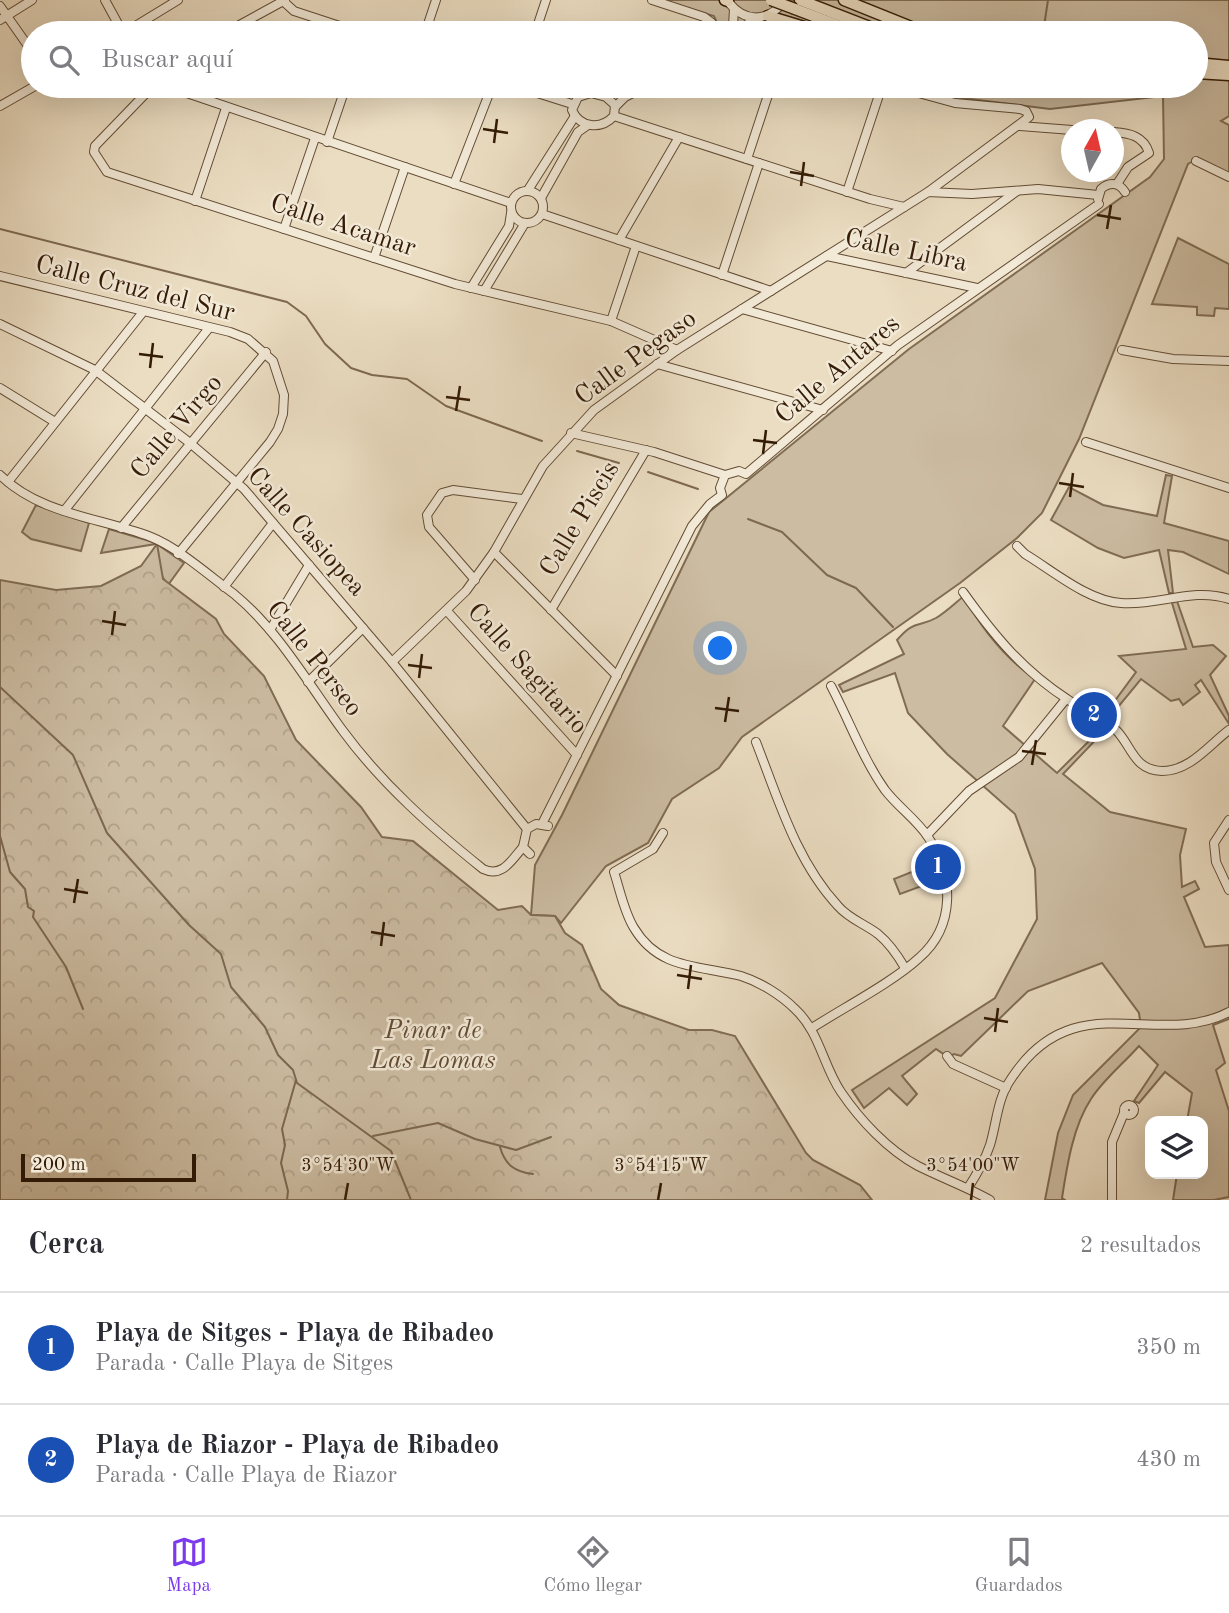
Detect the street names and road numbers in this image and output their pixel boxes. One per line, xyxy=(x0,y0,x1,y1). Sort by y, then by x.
street label: Calle Acamar xyxy=(267,190,419,262)
street label: Calle Libra xyxy=(842,225,970,277)
street label: Calle Cruz del Sur xyxy=(33,252,238,326)
street label: Calle Pegaso xyxy=(571,305,701,411)
street label: Calle Antares xyxy=(771,311,905,429)
street label: Calle Virgo xyxy=(126,370,228,484)
street label: Calle Piscis xyxy=(536,457,624,581)
street label: Calle Casiopea xyxy=(242,463,370,601)
street label: Calle Perseo xyxy=(261,596,367,722)
street label: Calle Sagitario xyxy=(462,599,592,739)

